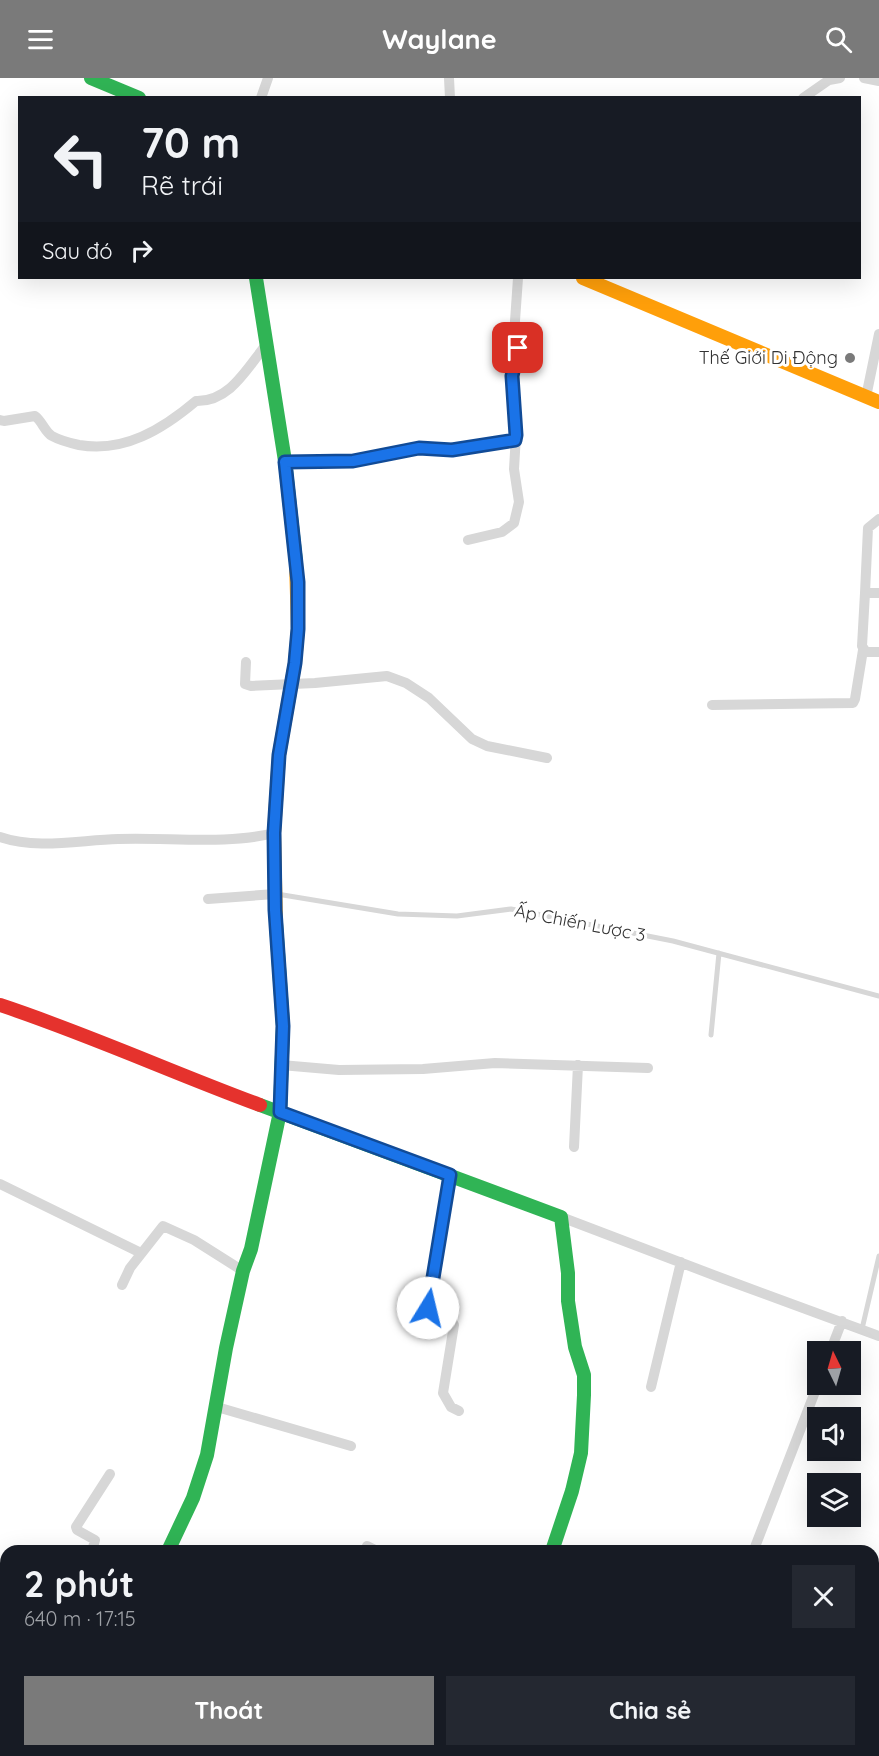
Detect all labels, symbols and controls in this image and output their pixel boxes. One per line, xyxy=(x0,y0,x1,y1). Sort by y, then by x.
text: Waylane xyxy=(382,22,497,56)
icon: menu xyxy=(24,23,57,56)
icon: search xyxy=(822,23,855,56)
text: 70 m xyxy=(141,116,240,169)
icon: left xyxy=(42,120,120,198)
text: Rẽ trái xyxy=(141,168,223,202)
icon: right xyxy=(125,234,158,267)
text: Sau đó xyxy=(42,237,113,265)
pin xyxy=(492,322,543,373)
icon: arrive xyxy=(501,331,534,364)
place label: Thế Giới Di Động xyxy=(699,346,838,369)
marker: Thế Giới Di Động xyxy=(843,351,857,365)
street label: Ấp Chiến Lược 3 xyxy=(513,899,648,947)
position arrow xyxy=(396,1276,460,1340)
north arrow xyxy=(807,1341,861,1395)
map controls xyxy=(807,1341,861,1527)
button: sound xyxy=(807,1407,861,1461)
button: layers xyxy=(807,1473,861,1527)
text: 2 phút xyxy=(24,1561,134,1606)
button: close xyxy=(792,1565,855,1628)
text: 640 m · 17:15 xyxy=(24,1606,136,1631)
button: Thoát xyxy=(24,1676,434,1745)
button: Chia sẻ xyxy=(446,1676,855,1745)

